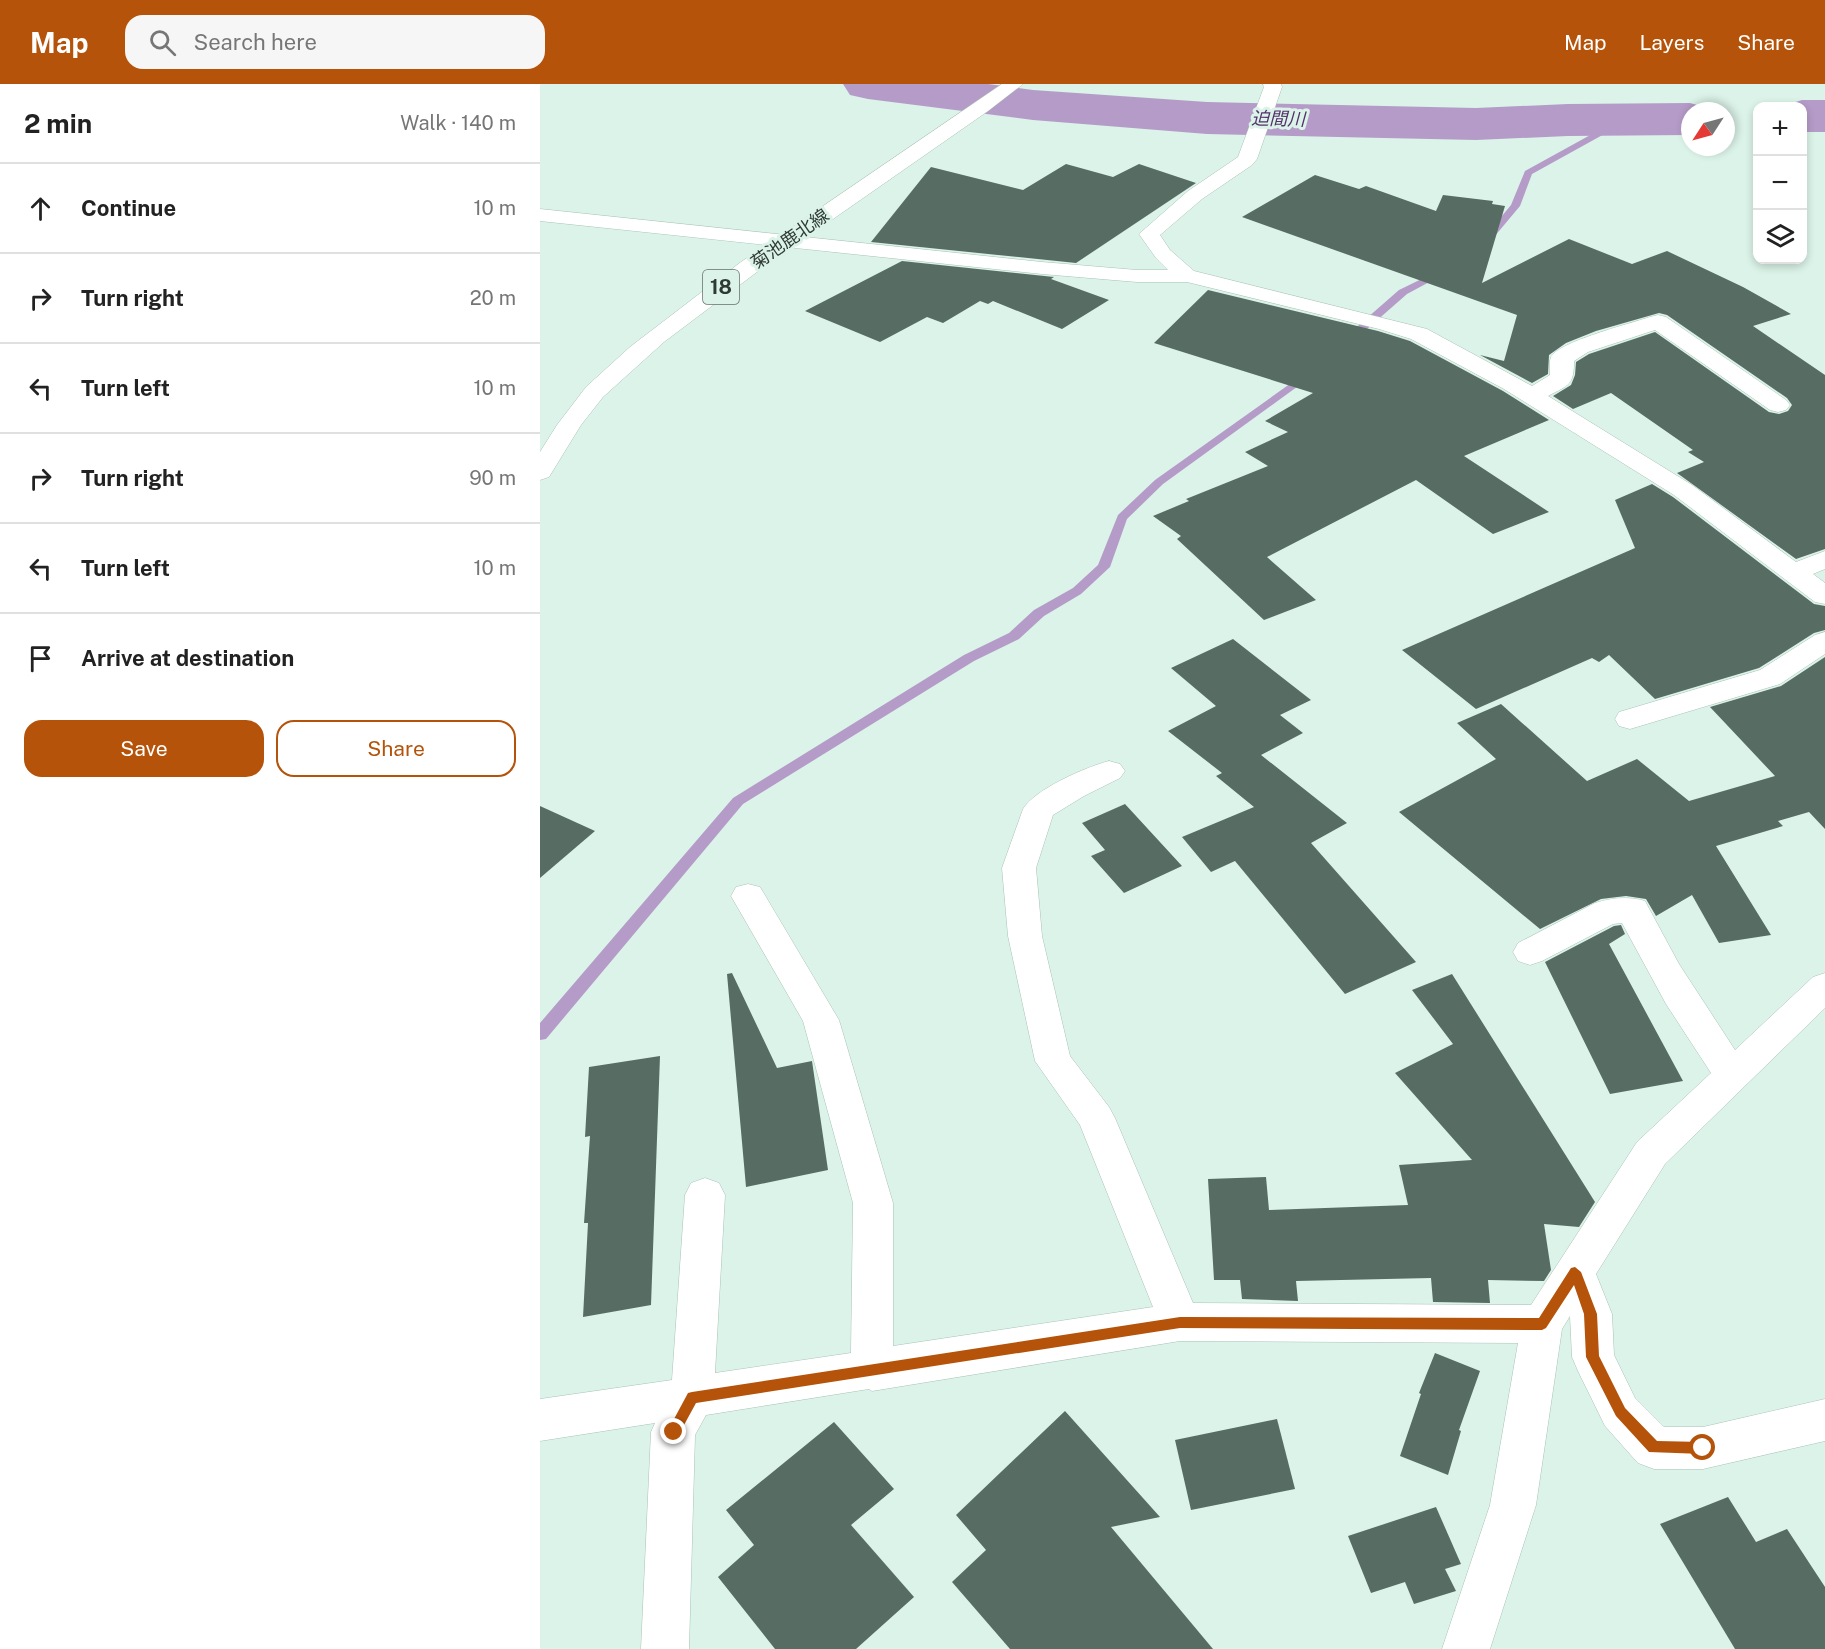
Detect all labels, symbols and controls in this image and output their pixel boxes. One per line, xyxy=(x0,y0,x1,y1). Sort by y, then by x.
search box xyxy=(125,15,545,69)
text: Map xyxy=(30,26,89,59)
icon: search xyxy=(146,26,179,59)
text: Search here xyxy=(194,29,317,55)
text: Map xyxy=(1564,30,1607,55)
text: Layers xyxy=(1640,30,1704,55)
text: Share xyxy=(1737,30,1795,55)
north arrow xyxy=(1681,102,1735,156)
map controls xyxy=(1753,102,1807,264)
button: + xyxy=(1753,102,1807,156)
text: 2 min xyxy=(24,108,92,139)
water label: 迫間川 xyxy=(1251,108,1307,130)
text: Walk · 140 m xyxy=(400,111,516,135)
button: − xyxy=(1753,156,1807,210)
icon: ahead xyxy=(24,192,57,225)
text: Continue xyxy=(81,195,176,221)
text: 10 m xyxy=(473,196,516,220)
street label: 菊池鹿北線 xyxy=(747,204,833,273)
button: layers xyxy=(1753,210,1807,264)
road number: 18 xyxy=(703,270,739,304)
icon: right xyxy=(24,282,57,315)
text: Turn right xyxy=(81,285,184,311)
text: 20 m xyxy=(470,286,516,310)
icon: left xyxy=(24,372,57,405)
text: Turn left xyxy=(81,375,170,401)
text: 10 m xyxy=(473,376,516,400)
icon: right xyxy=(24,462,57,495)
text: Turn right xyxy=(81,465,184,491)
text: 90 m xyxy=(469,466,516,490)
icon: left xyxy=(24,552,57,585)
text: Turn left xyxy=(81,555,170,581)
text: 10 m xyxy=(473,556,516,580)
icon: arrive xyxy=(24,642,57,675)
text: Arrive at destination xyxy=(81,645,294,671)
button: Save xyxy=(24,720,264,777)
button: Share xyxy=(276,720,516,777)
route end xyxy=(660,1418,686,1444)
route start xyxy=(1689,1434,1715,1460)

